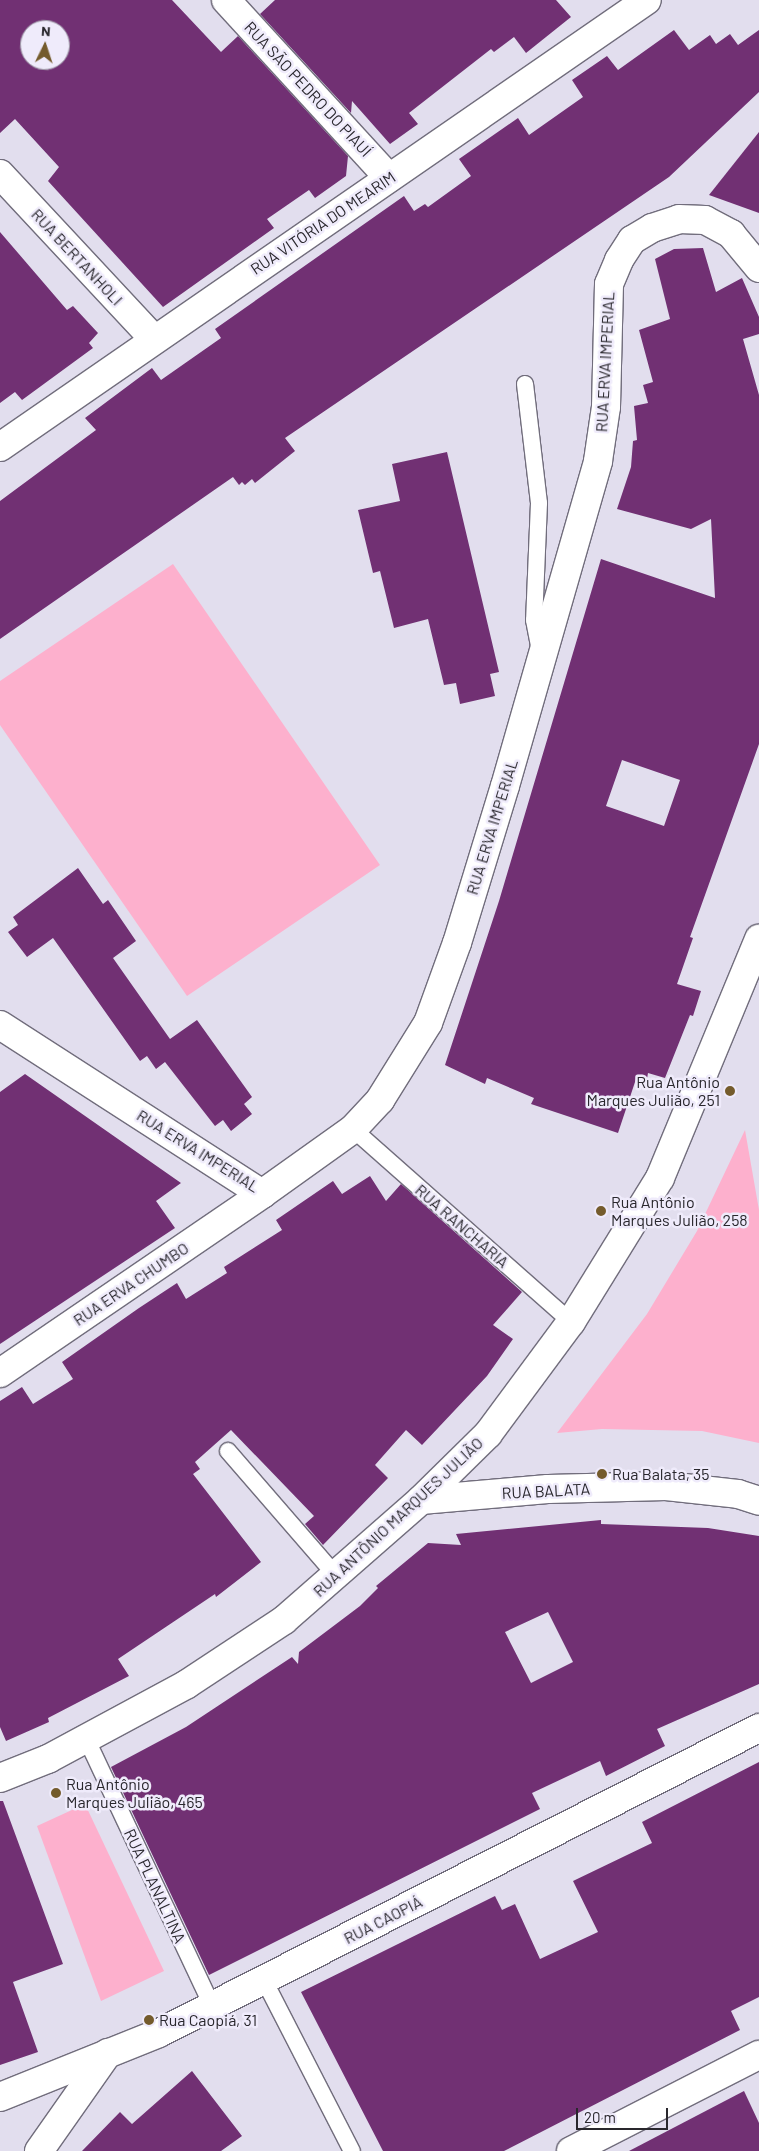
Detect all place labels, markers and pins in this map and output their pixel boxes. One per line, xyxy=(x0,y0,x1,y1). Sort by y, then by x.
place label: Rua Antônio Marques Julião, 251 xyxy=(586,1072,720,1110)
marker: Rua Antônio Marques Julião, 251 xyxy=(724,1085,736,1097)
place label: Rua Antônio Marques Julião, 258 xyxy=(611,1192,748,1230)
marker: Rua Antônio Marques Julião, 258 xyxy=(595,1205,607,1217)
place label: Rua Balata, 35 xyxy=(612,1464,710,1484)
marker: Rua Balata, 35 xyxy=(596,1468,608,1480)
place label: Rua Antônio Marques Julião, 465 xyxy=(66,1774,203,1812)
marker: Rua Antônio Marques Julião, 465 xyxy=(50,1787,62,1799)
place label: Rua Caopiá, 31 xyxy=(159,2010,257,2030)
marker: Rua Caopiá, 31 xyxy=(143,2014,155,2026)

